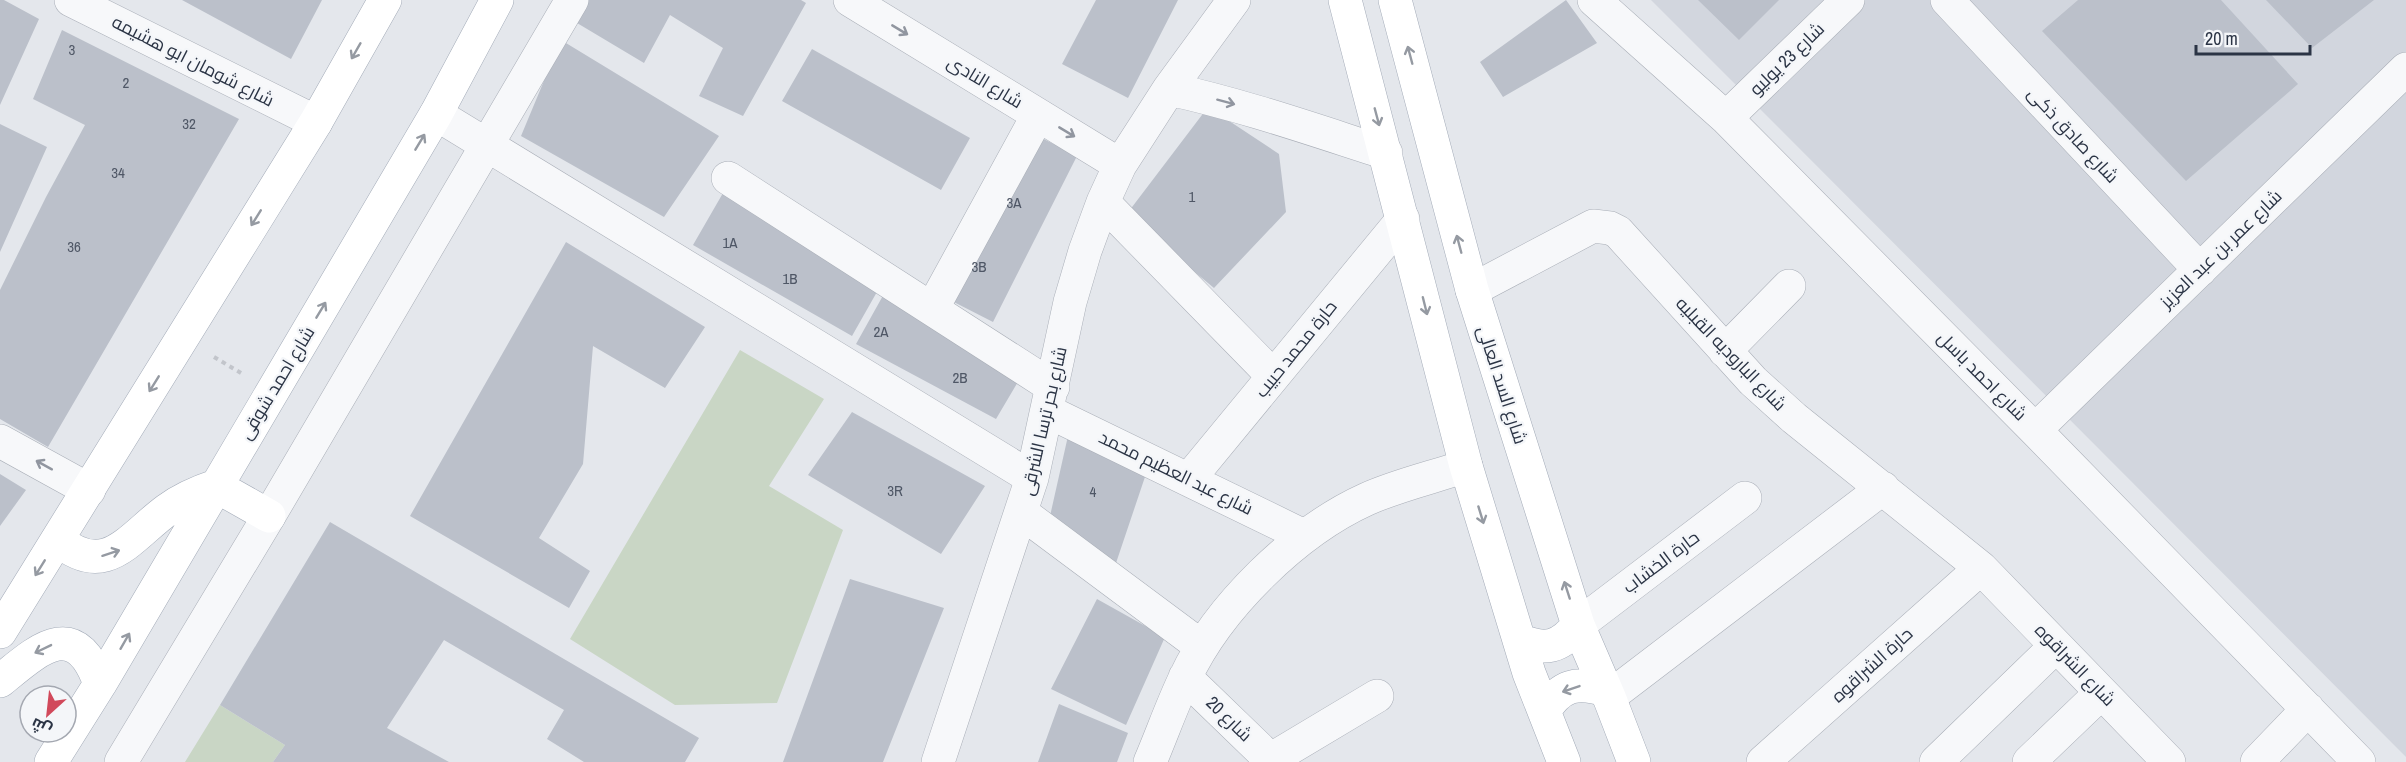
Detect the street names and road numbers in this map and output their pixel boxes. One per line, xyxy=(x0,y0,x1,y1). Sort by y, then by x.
street label: شارع شومان ابو هشيمه xyxy=(108,9,279,112)
street label: شارع 23 يوليو xyxy=(1744,17,1830,101)
street label: شارع النادى xyxy=(943,49,1028,114)
street label: شارع صادق ذكى xyxy=(2022,81,2125,188)
street label: شارع عمر بن عبد العزيز xyxy=(2153,184,2287,314)
street label: شارع الباروديه القبليه xyxy=(1670,291,1792,416)
street label: حارة محمد حبيب xyxy=(1249,295,1343,402)
street label: شارع احمد شوقى xyxy=(233,321,320,444)
street label: شارع السد العالى xyxy=(1472,323,1533,447)
street label: شارع احمد باسل xyxy=(1932,325,2033,426)
street label: شارع بحر ترسا الشرقى xyxy=(1014,344,1073,498)
street label: شارع عبد العظيم محمد xyxy=(1095,424,1258,521)
street label: حارة الخشاب xyxy=(1617,524,1704,599)
street label: شارع الشراقوه xyxy=(2030,618,2121,711)
street label: حارة الشراقوه xyxy=(1826,621,1918,708)
street label: شارع 20 xyxy=(1201,690,1258,747)

